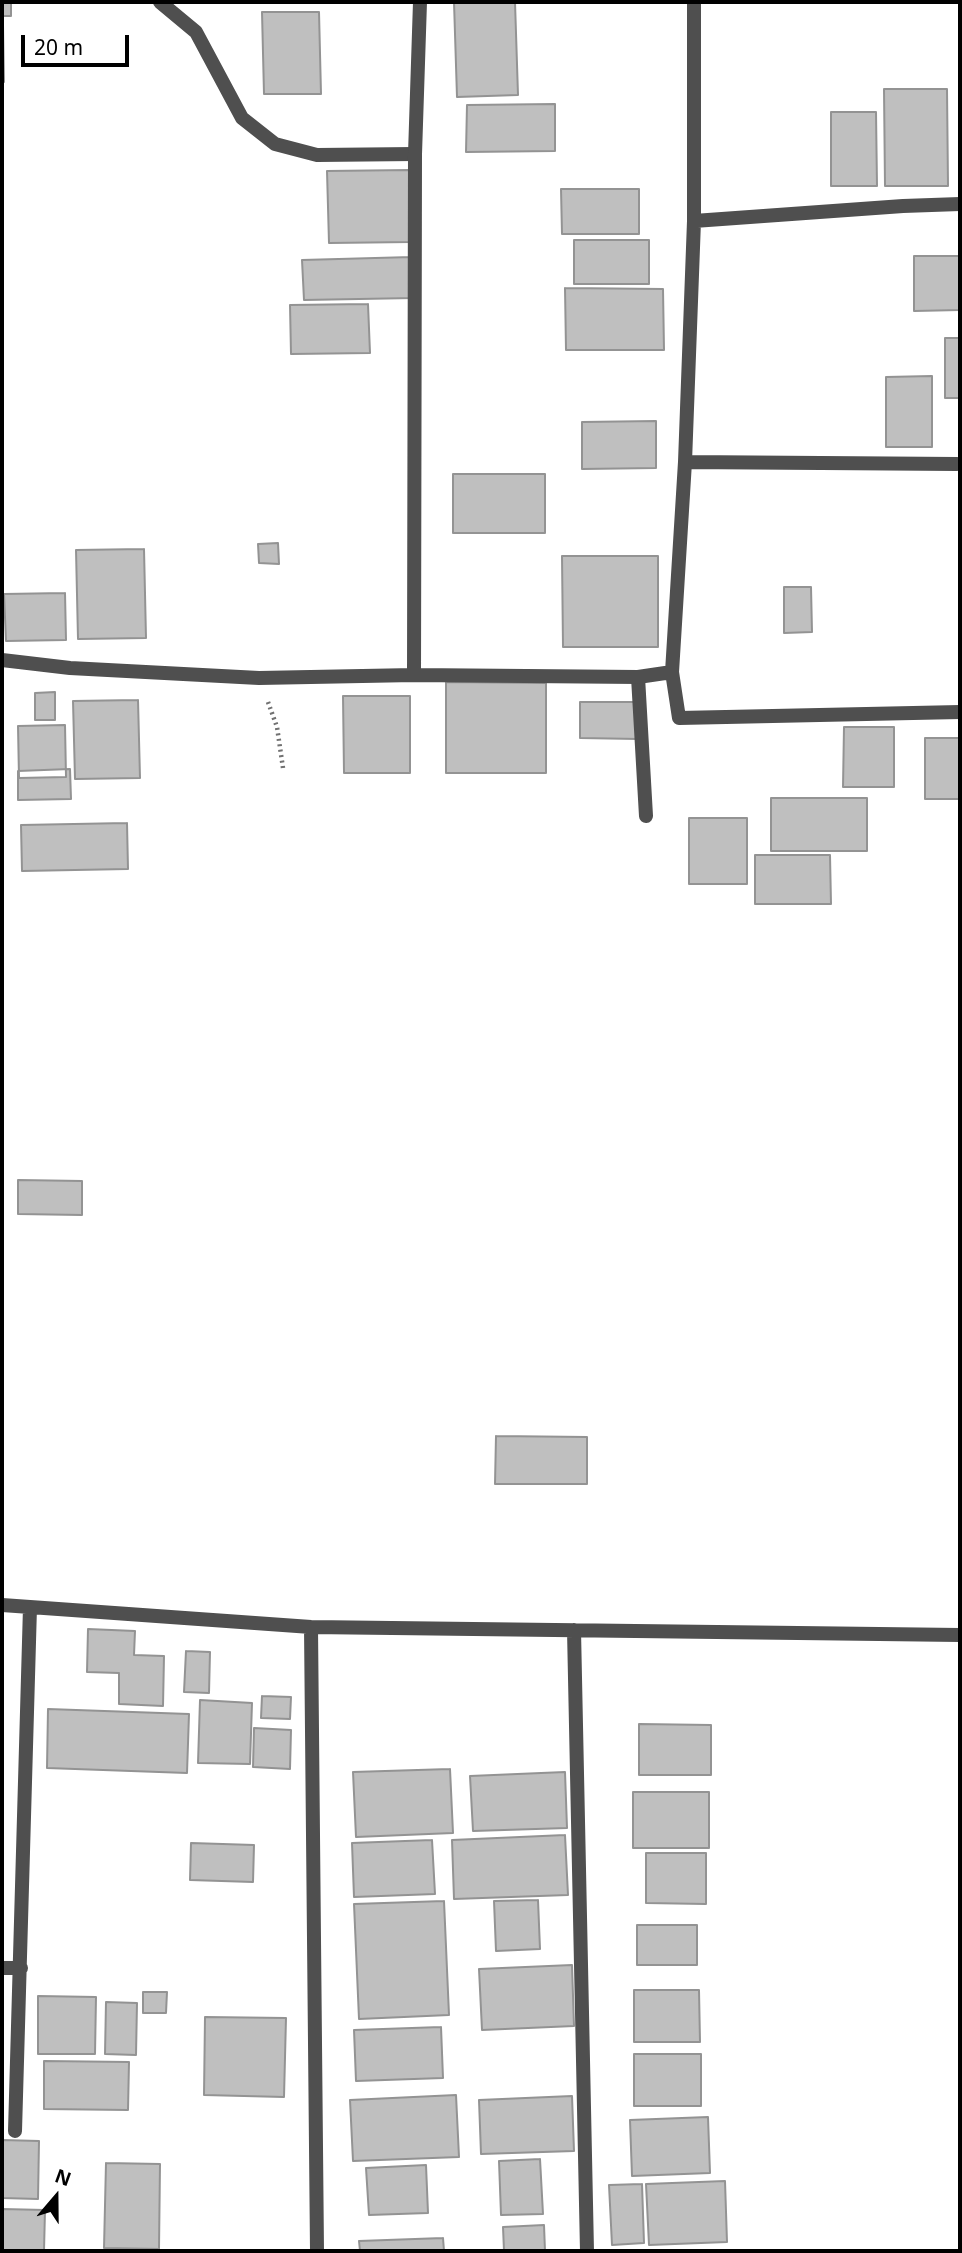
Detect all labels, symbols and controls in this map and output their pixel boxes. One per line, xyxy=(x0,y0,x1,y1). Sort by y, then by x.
scale bar xyxy=(24,21,133,65)
text: 20 m xyxy=(34,33,83,61)
north arrow xyxy=(21,2162,91,2232)
text: N xyxy=(51,2162,75,2192)

